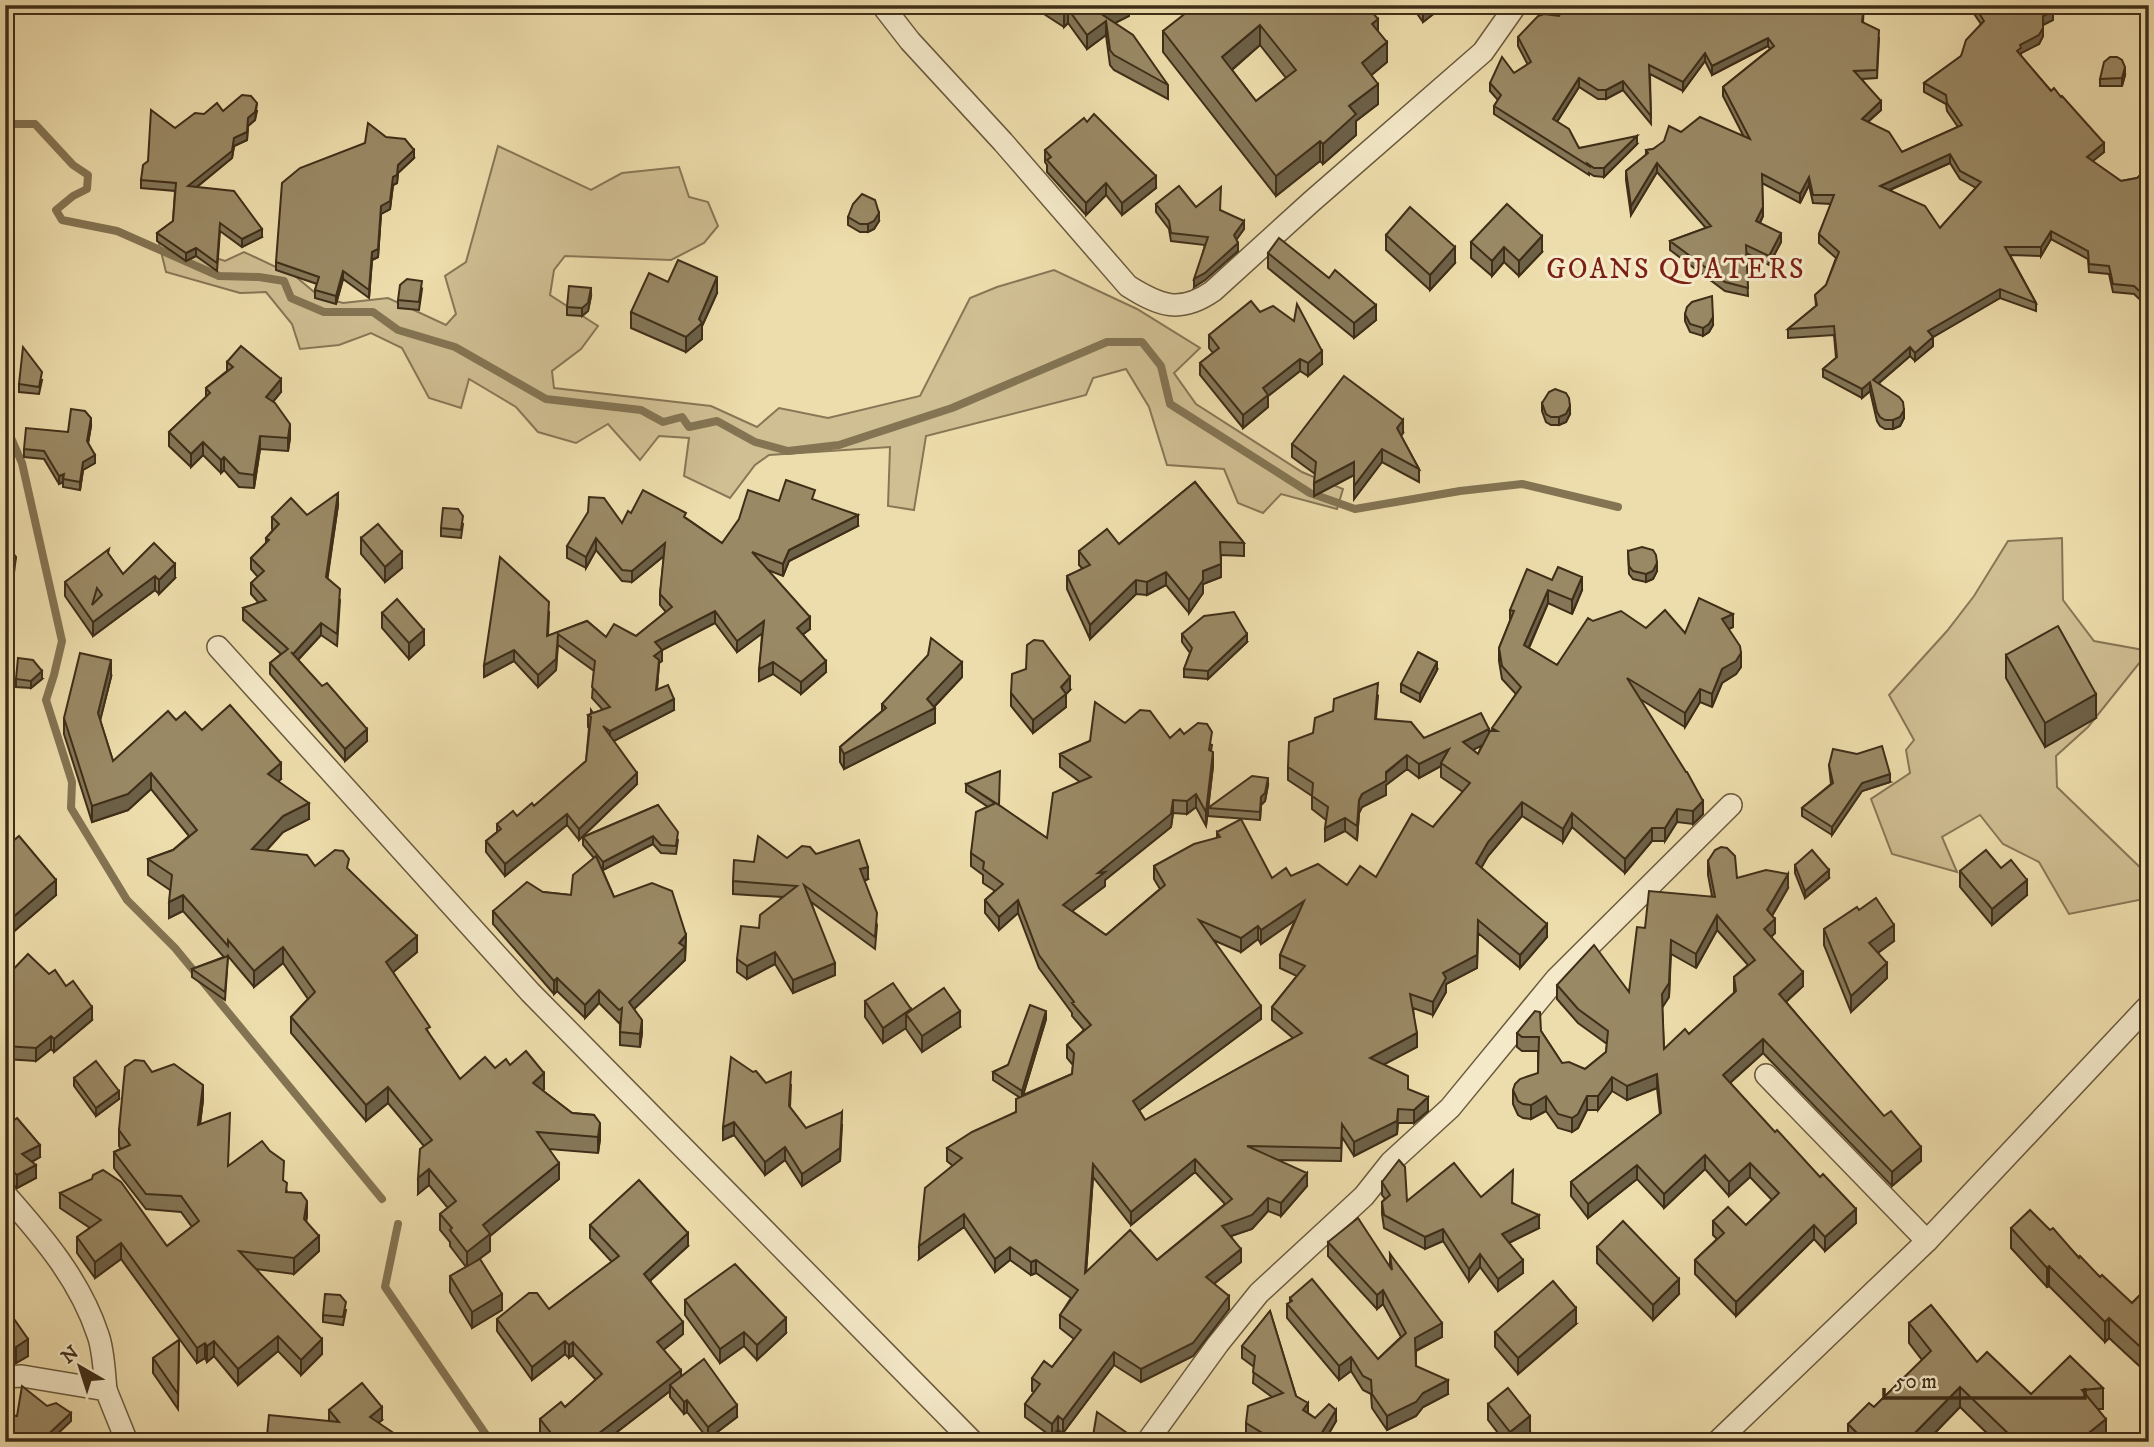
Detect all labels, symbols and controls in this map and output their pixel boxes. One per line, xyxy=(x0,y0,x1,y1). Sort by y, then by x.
district label: GOANS QUATERS xyxy=(1546,252,1806,287)
north arrow xyxy=(46,1332,116,1402)
text: N xyxy=(57,1341,84,1369)
scale bar xyxy=(1884,1356,2086,1400)
text: 50 m xyxy=(1895,1369,1937,1395)

